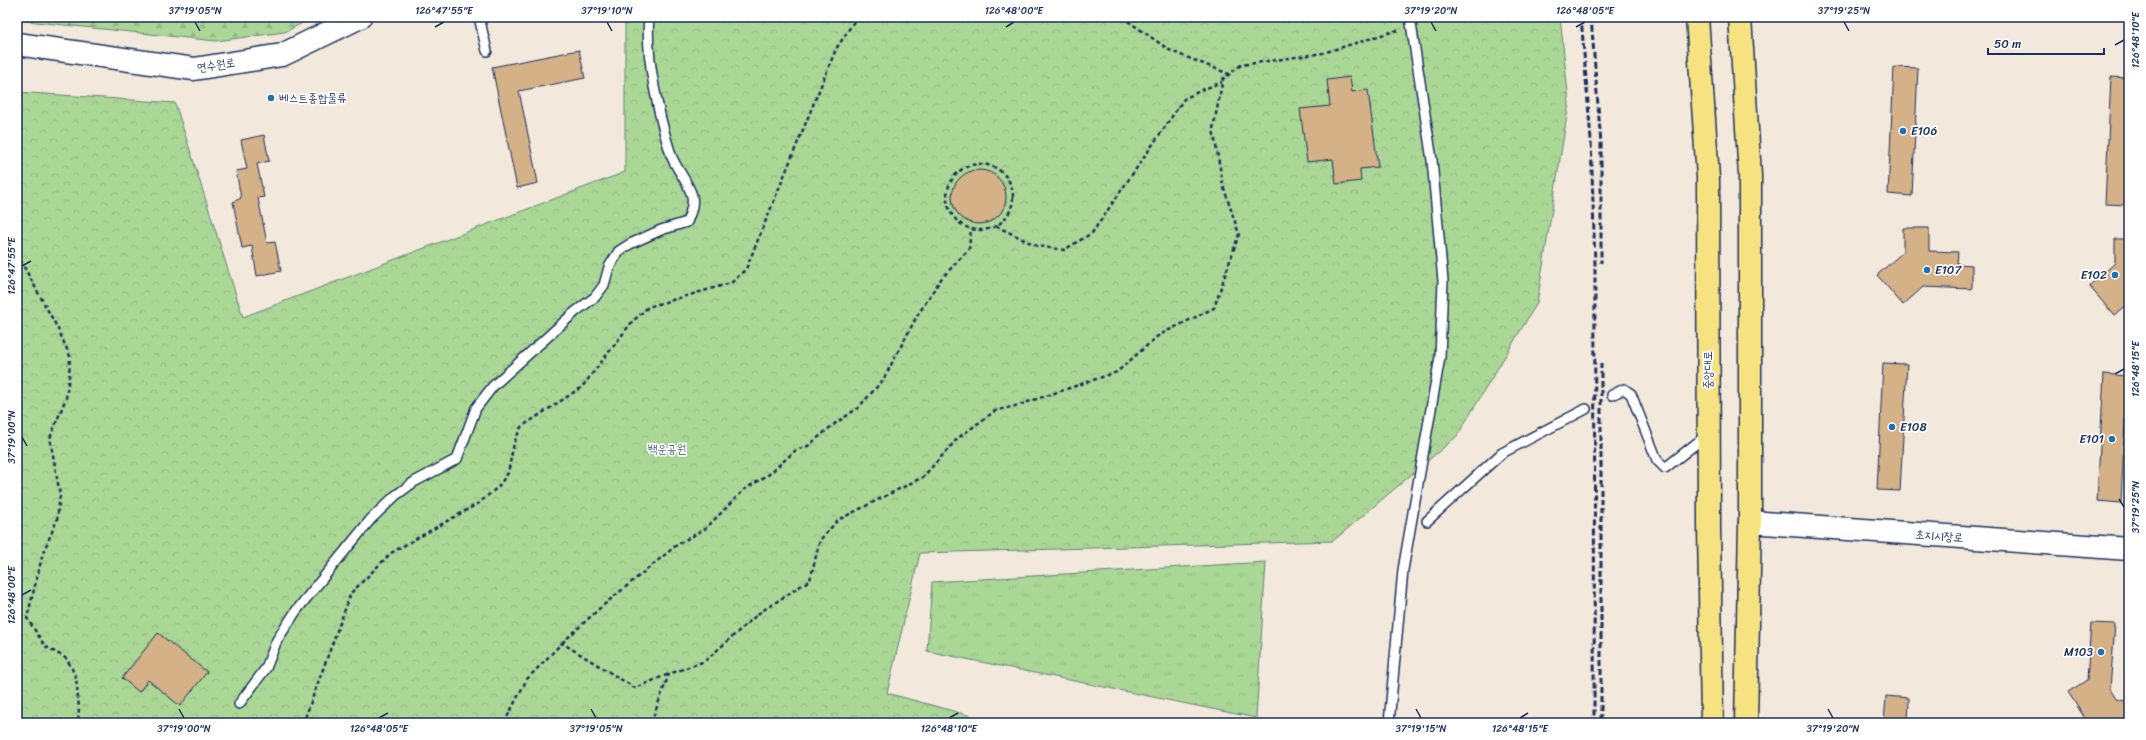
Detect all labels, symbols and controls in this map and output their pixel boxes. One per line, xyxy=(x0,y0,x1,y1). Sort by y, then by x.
text: 37°19'05"N xyxy=(168,2,222,20)
text: 126°47'55"E xyxy=(415,2,474,20)
text: 37°19'10"N xyxy=(581,2,633,20)
text: 126°48'00"E xyxy=(985,2,1045,20)
text: 37°19'20"N xyxy=(1405,2,1457,20)
text: 126°48'05"E xyxy=(1556,2,1616,20)
text: 37°19'25"N xyxy=(1818,2,1870,20)
text: 126°48'10"E xyxy=(2127,10,2145,68)
scale bar xyxy=(1988,30,2104,56)
text: 50 m xyxy=(1994,33,2021,55)
street label: 연수원로 xyxy=(195,51,237,79)
place label: 베스트종합물류 xyxy=(279,87,347,109)
marker: 베스트종합물류 xyxy=(266,93,276,103)
place label: E106 xyxy=(1911,120,1937,142)
marker: E106 xyxy=(1898,126,1908,136)
text: 126°47'55"E xyxy=(3,236,21,295)
place label: E107 xyxy=(1935,259,1962,281)
place label: E102 xyxy=(2081,264,2107,286)
marker: E107 xyxy=(1922,265,1932,275)
marker: E102 xyxy=(2110,270,2120,280)
text: 126°48'15"E xyxy=(2127,339,2145,397)
street label: 중앙대로 xyxy=(1697,351,1719,389)
text: 37°19'00"N xyxy=(3,410,21,464)
place label: E108 xyxy=(1900,416,1927,438)
marker: E108 xyxy=(1887,422,1897,432)
place label: E101 xyxy=(2079,428,2104,450)
marker: E101 xyxy=(2107,434,2117,444)
park label: 백운공원 xyxy=(648,438,686,460)
text: 37°19'25"N xyxy=(2127,481,2145,533)
street label: 초지시장로 xyxy=(1914,523,1964,549)
text: 126°48'00"E xyxy=(3,564,21,624)
place label: M103 xyxy=(2064,641,2093,663)
marker: M103 xyxy=(2096,647,2106,657)
text: 37°19'00"N xyxy=(157,720,211,738)
text: 126°48'05"E xyxy=(350,720,410,738)
text: 37°19'05"N xyxy=(569,720,623,738)
text: 126°48'10"E xyxy=(921,720,979,738)
text: 37°19'15"N xyxy=(1395,720,1447,738)
text: 126°48'15"E xyxy=(1492,720,1550,738)
text: 37°19'20"N xyxy=(1807,720,1859,738)

